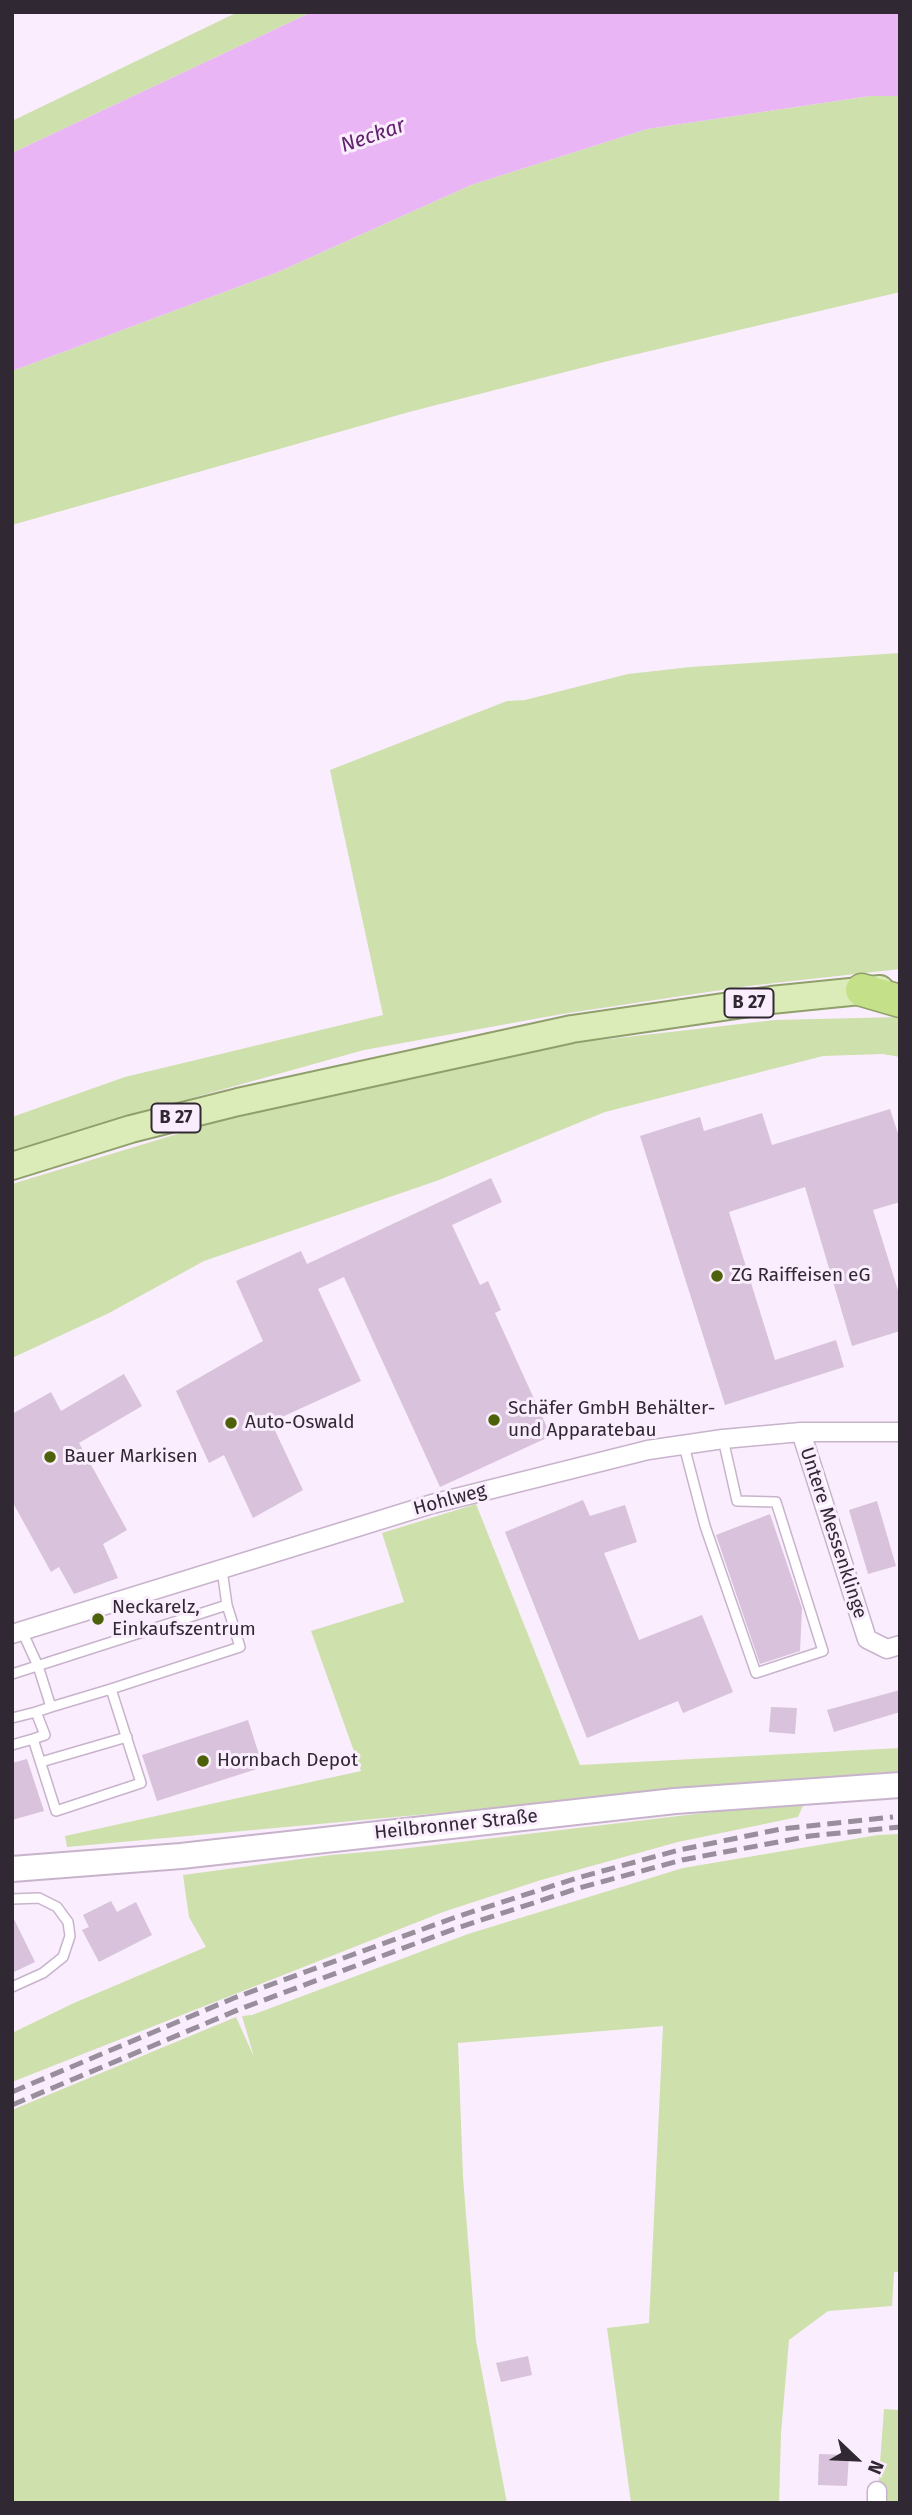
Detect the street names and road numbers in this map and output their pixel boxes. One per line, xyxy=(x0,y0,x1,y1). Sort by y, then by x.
road number: B 27 xyxy=(724,988,774,1018)
road number: B 27 xyxy=(152,1104,200,1133)
street label: Untere Messenklinge xyxy=(795,1445,871,1621)
street label: Hohlweg xyxy=(411,1479,489,1521)
street label: Heilbronner Straße xyxy=(373,1805,539,1845)

